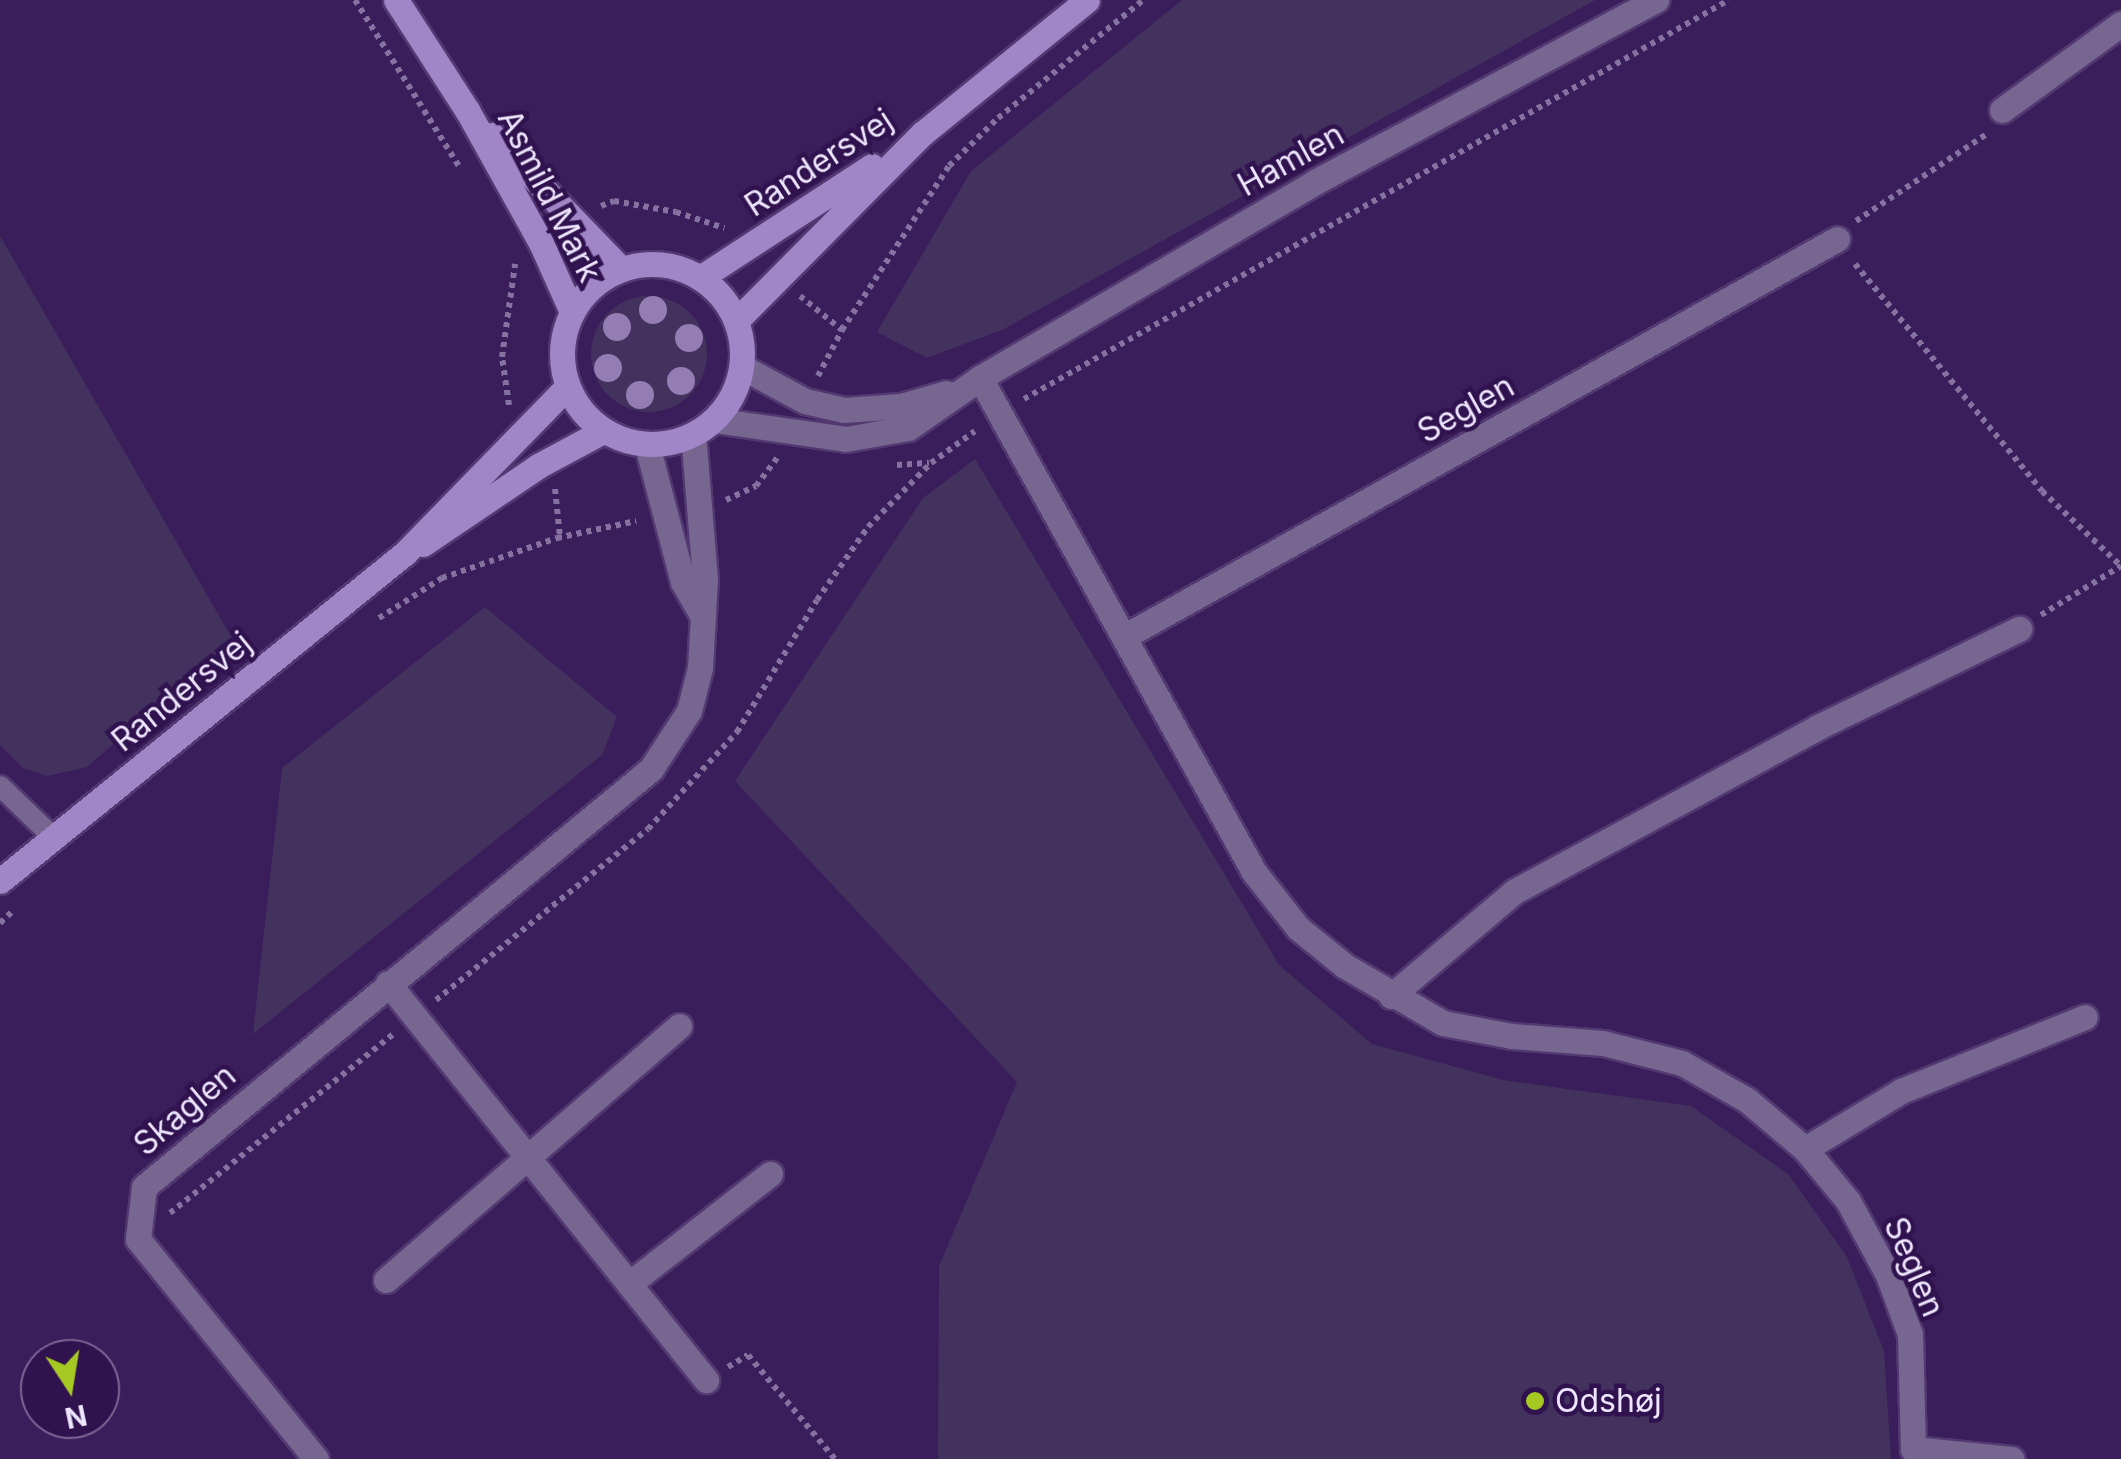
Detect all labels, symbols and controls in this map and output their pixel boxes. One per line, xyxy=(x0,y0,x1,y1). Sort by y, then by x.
street label: Randersvej xyxy=(738,101,900,225)
street label: Asmild Mark xyxy=(489,103,609,289)
street label: Hamlen xyxy=(1231,115,1351,205)
street label: Seglen xyxy=(1411,367,1521,451)
street label: Randersvej xyxy=(105,624,259,760)
street label: Skaglen xyxy=(126,1056,244,1164)
street label: Seglen xyxy=(1876,1212,1952,1322)
north arrow xyxy=(20,1339,120,1439)
place label: Odshøj xyxy=(1555,1382,1662,1420)
marker: Odshøj xyxy=(1524,1390,1546,1412)
text: N xyxy=(62,1398,90,1435)

